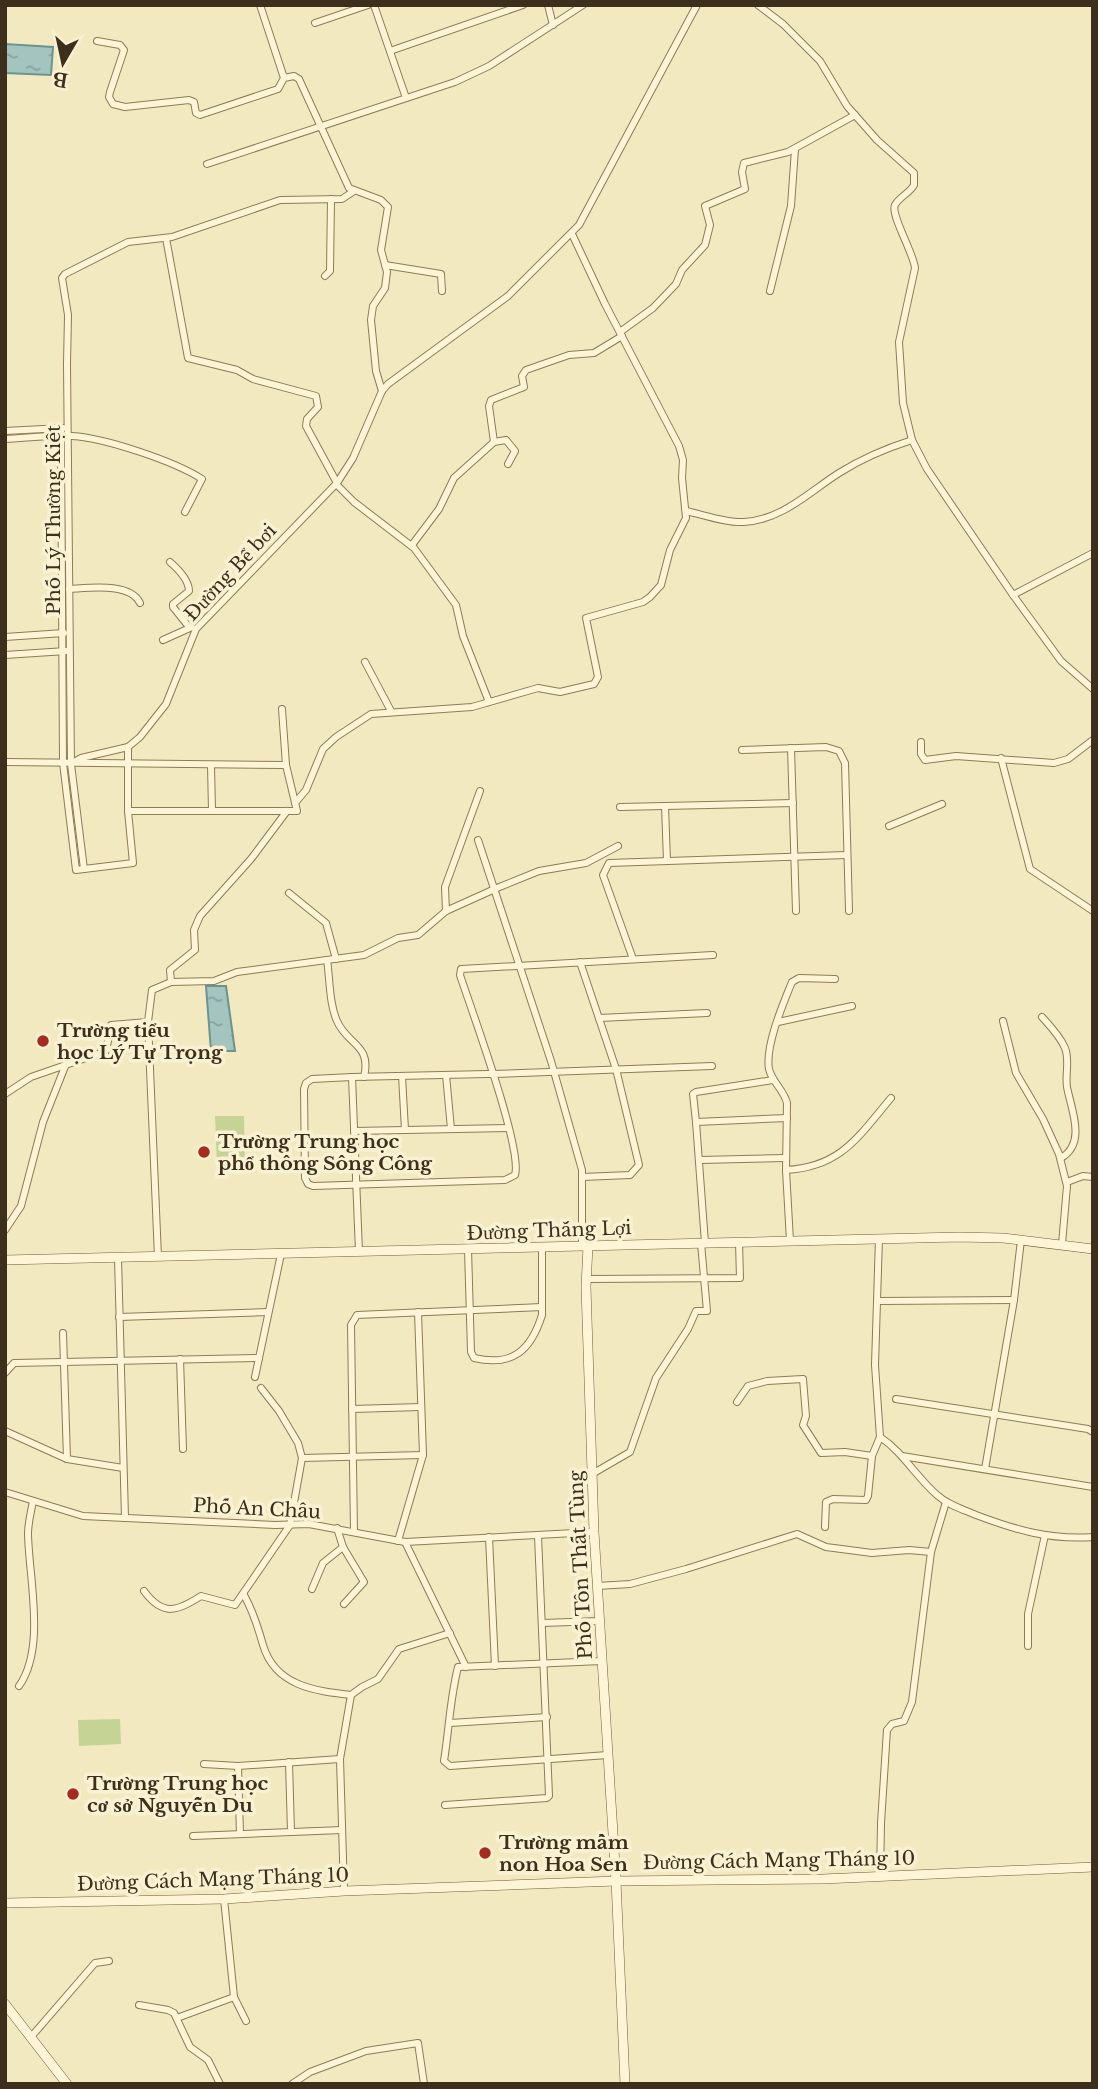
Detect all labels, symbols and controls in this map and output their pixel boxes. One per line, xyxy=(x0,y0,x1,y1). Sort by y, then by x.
north arrow xyxy=(28,28,98,98)
text: B xyxy=(51,67,70,92)
street label: Phố Lý Thường Kiệt xyxy=(42,424,65,615)
street label: Đường Bể bơi xyxy=(180,519,281,626)
place label: Trường tiểu học Lý Tự Trọng xyxy=(57,1019,224,1064)
marker: Trường tiểu học Lý Tự Trọng xyxy=(35,1033,51,1049)
place label: Trường Trung học phổ thông Sông Công xyxy=(218,1130,433,1175)
marker: Trường Trung học phổ thông Sông Công xyxy=(196,1144,212,1160)
street label: Đường Thắng Lợi xyxy=(466,1216,632,1245)
street label: Phố Tôn Thất Tùng xyxy=(564,1469,597,1660)
street label: Phố An Châu xyxy=(192,1494,322,1523)
place label: Trường Trung học cơ sở Nguyễn Du xyxy=(87,1772,269,1817)
marker: Trường Trung học cơ sở Nguyễn Du xyxy=(65,1786,81,1802)
place label: Trường mầm non Hoa Sen xyxy=(499,1831,629,1876)
marker: Trường mầm non Hoa Sen xyxy=(477,1845,493,1861)
street label: Đường Cách Mạng Tháng 10 xyxy=(643,1847,915,1874)
street label: Đường Cách Mạng Tháng 10 xyxy=(77,1863,349,1896)

